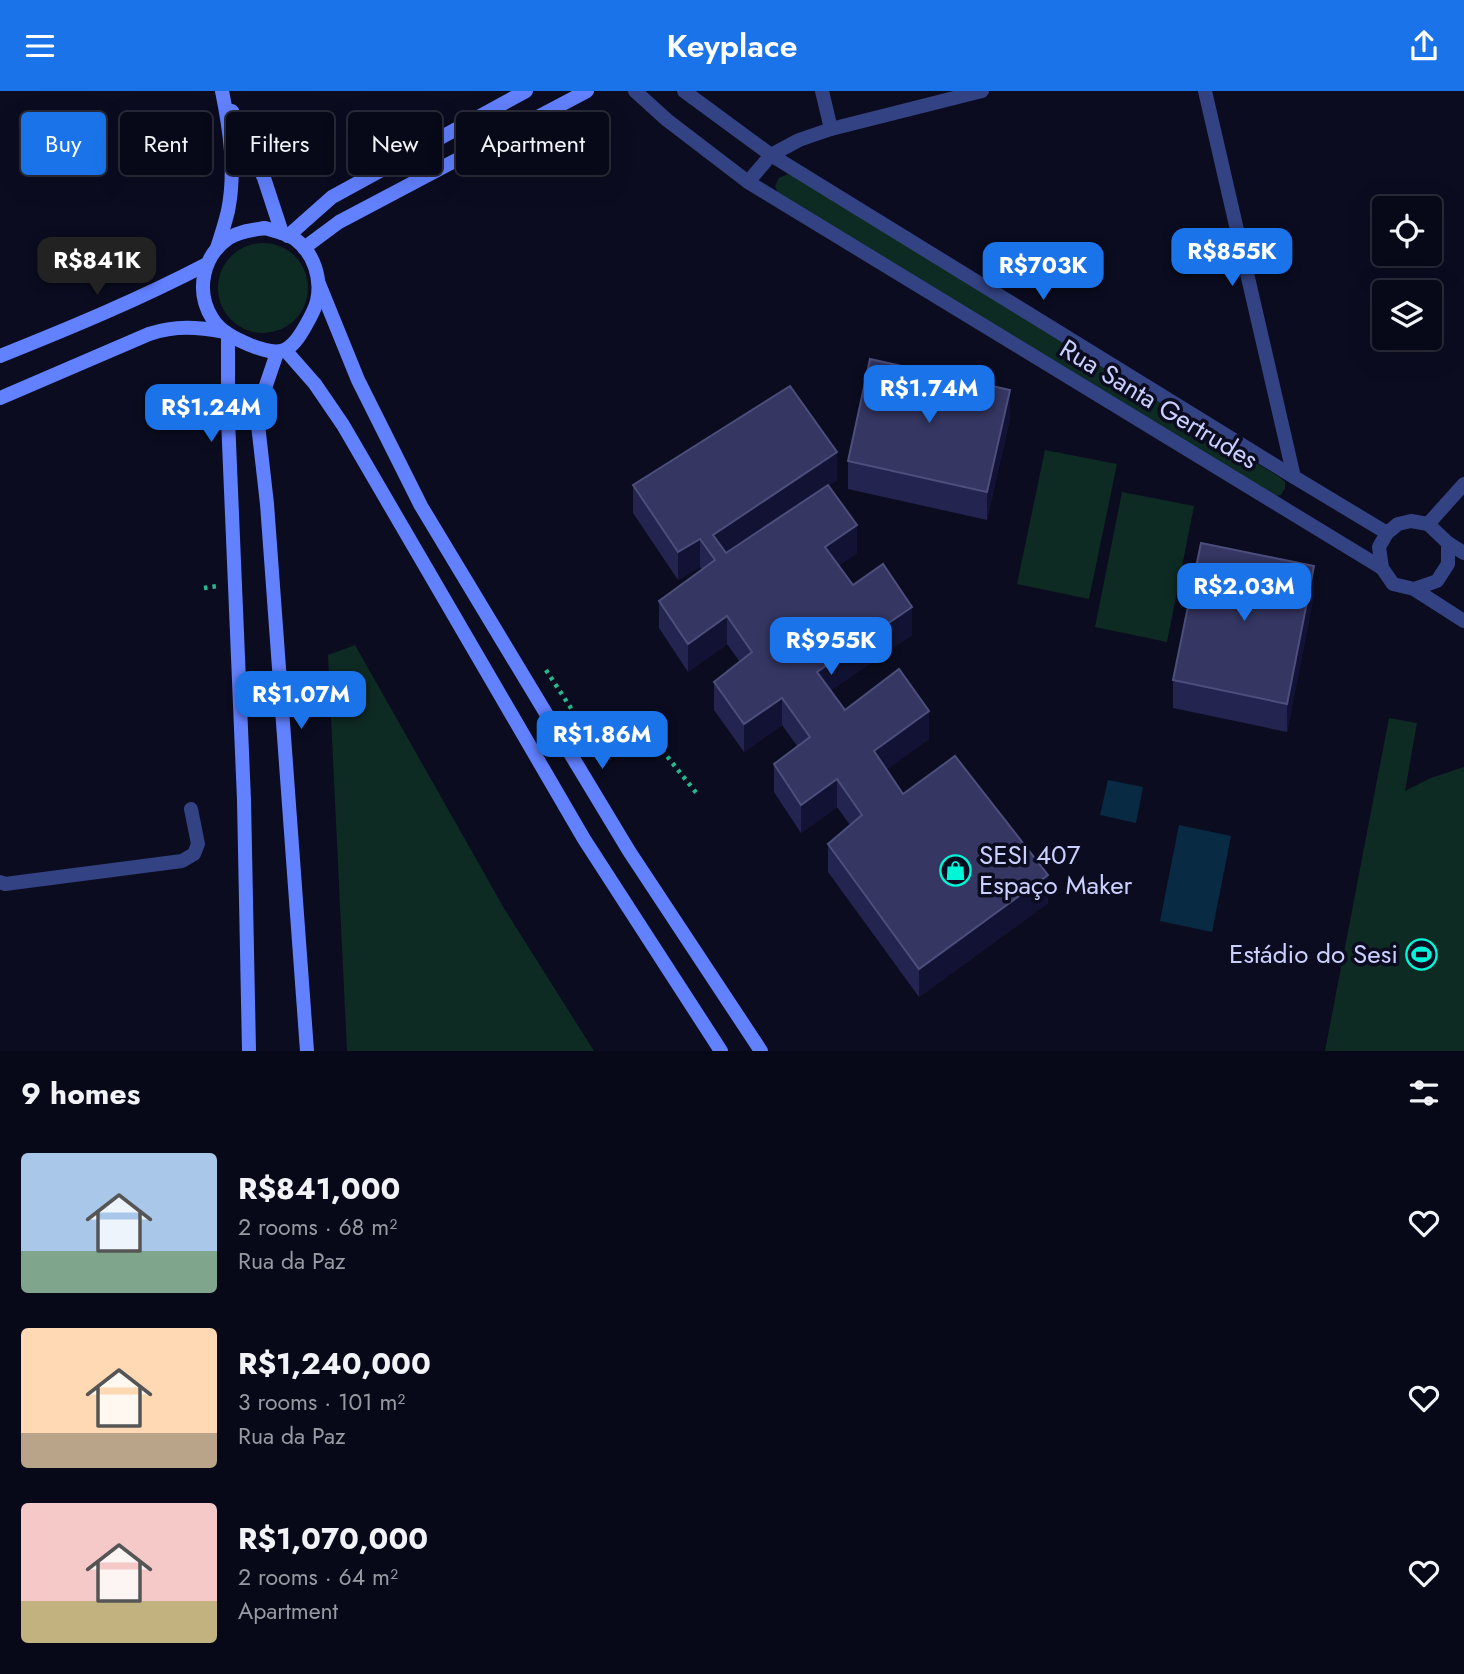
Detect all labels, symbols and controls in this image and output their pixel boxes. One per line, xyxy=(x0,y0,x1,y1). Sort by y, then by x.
text: Keyplace xyxy=(667,23,797,69)
icon: menu xyxy=(21,27,59,65)
icon: share xyxy=(1405,27,1443,65)
chip: Buy xyxy=(21,112,106,175)
chip: Rent xyxy=(120,112,212,175)
chip: Filters xyxy=(226,112,334,175)
chip: New xyxy=(348,112,442,175)
chip: Apartment xyxy=(456,112,609,175)
map controls xyxy=(1372,196,1442,350)
button: locate xyxy=(1372,196,1442,266)
pin: R$855K xyxy=(1175,229,1289,288)
text: R$855K xyxy=(1187,234,1277,268)
pin: R$841K xyxy=(40,237,154,297)
text: R$841K xyxy=(53,243,141,277)
pin: R$703K xyxy=(986,243,1100,302)
text: R$703K xyxy=(999,248,1087,282)
button: layers xyxy=(1372,280,1442,350)
street label: Rua Santa Gertrudes xyxy=(1053,330,1265,478)
pin: R$1.74M xyxy=(864,365,994,425)
text: R$1.74M xyxy=(880,371,978,405)
pin: R$1.24M xyxy=(146,385,276,444)
text: R$1.24M xyxy=(161,390,261,424)
pin: R$2.03M xyxy=(1179,563,1309,623)
text: R$2.03M xyxy=(1193,569,1295,603)
pin: R$955K xyxy=(774,617,888,677)
text: R$955K xyxy=(786,623,876,657)
pin: R$1.07M xyxy=(236,671,366,731)
text: R$1.07M xyxy=(252,677,350,711)
pin: R$1.86M xyxy=(537,711,667,771)
text: R$1.86M xyxy=(553,717,651,751)
place label: SESI 407 Espaço Maker xyxy=(979,836,1133,904)
shop icon: SESI 407 Espaço Maker xyxy=(939,853,973,887)
place label: Estádio do Sesi xyxy=(1229,935,1398,973)
sports icon: Estádio do Sesi xyxy=(1404,937,1438,971)
text: 9 homes xyxy=(21,1072,140,1115)
icon: filters xyxy=(1405,1074,1443,1112)
text: R$841,000 xyxy=(238,1167,400,1210)
icon: home xyxy=(77,1181,161,1265)
icon: heart xyxy=(1405,1204,1443,1242)
text: 2 rooms · 68 m² xyxy=(238,1210,397,1244)
text: Rua da Paz xyxy=(238,1244,346,1278)
text: R$1,240,000 xyxy=(238,1342,431,1385)
icon: home xyxy=(77,1356,161,1440)
icon: heart xyxy=(1405,1379,1443,1417)
text: 3 rooms · 101 m² xyxy=(238,1385,405,1419)
text: Rua da Paz xyxy=(238,1419,346,1453)
text: R$1,070,000 xyxy=(238,1517,428,1560)
icon: home xyxy=(77,1531,161,1615)
icon: heart xyxy=(1405,1554,1443,1592)
text: 2 rooms · 64 m² xyxy=(238,1560,398,1594)
text: Apartment xyxy=(238,1594,338,1628)

